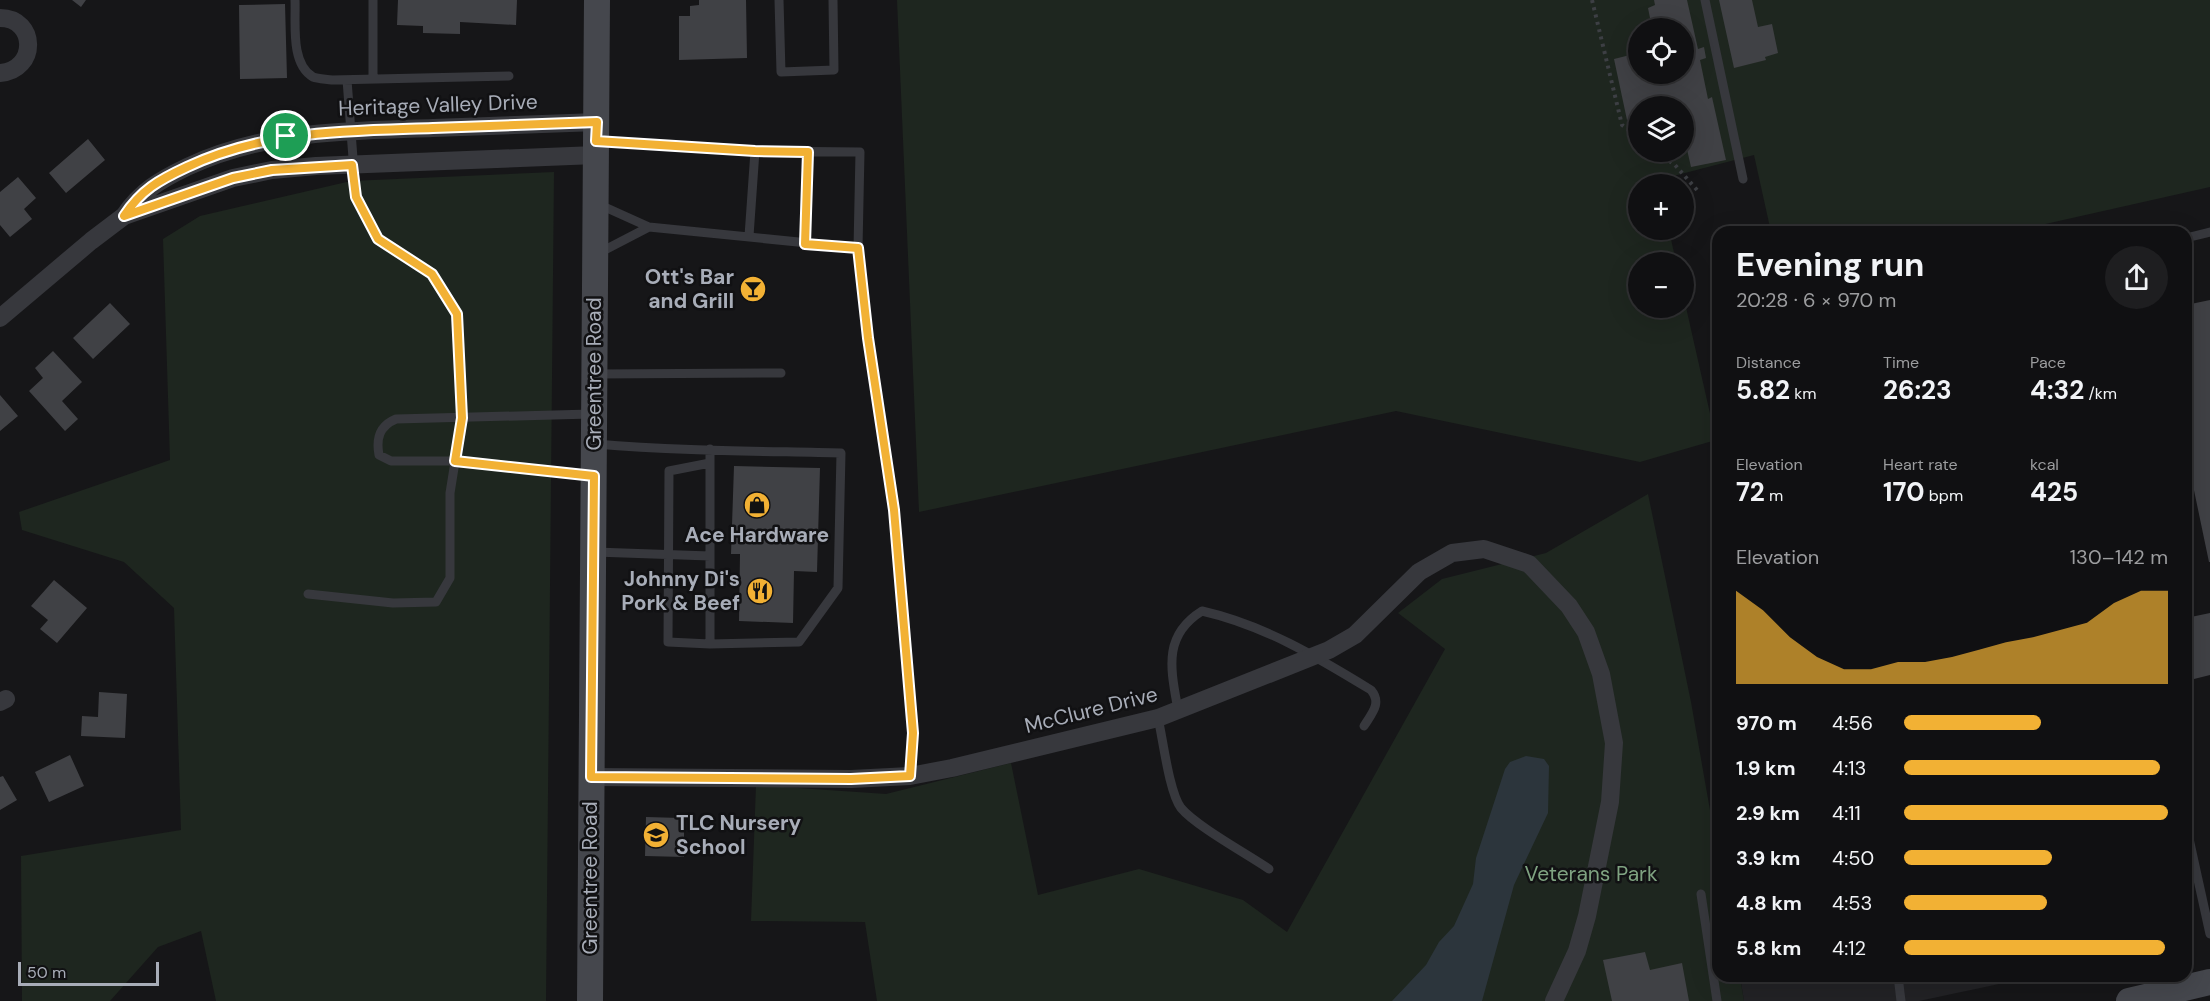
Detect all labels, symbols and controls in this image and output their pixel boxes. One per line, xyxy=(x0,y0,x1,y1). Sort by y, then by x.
map controls xyxy=(1628,18,1694,318)
button: locate xyxy=(1628,18,1694,84)
street label: Heritage Valley Drive xyxy=(338,88,538,122)
button: layers xyxy=(1628,96,1694,162)
pin xyxy=(260,110,311,161)
icon: arrive xyxy=(269,119,302,152)
button: + xyxy=(1628,174,1694,240)
text: Evening run xyxy=(1736,243,1924,286)
button: share xyxy=(2105,246,2168,309)
button: − xyxy=(1628,252,1694,318)
place label: Ott's Bar and Grill xyxy=(645,263,734,315)
bar icon: Ott's Bar and Grill xyxy=(738,274,768,304)
text: 20:28 · 6 × 970 m xyxy=(1736,287,1896,313)
street label: Greentree Road xyxy=(580,297,608,451)
text: Distance xyxy=(1736,352,1801,373)
text: Time xyxy=(1883,352,1919,373)
text: Pace xyxy=(2030,352,2066,373)
text: 5.82 xyxy=(1736,373,1790,407)
text: 26:23 xyxy=(1883,373,1952,407)
text: 4:32 xyxy=(2030,373,2084,407)
text: km xyxy=(1790,383,1817,404)
text: /km xyxy=(2084,383,2117,404)
text: Elevation xyxy=(1736,454,1803,475)
text: Heart rate xyxy=(1883,454,1958,475)
text: kcal xyxy=(2030,454,2059,475)
text: 72 xyxy=(1736,475,1765,509)
text: 170 xyxy=(1883,475,1925,509)
text: 425 xyxy=(2030,475,2078,509)
text: m xyxy=(1765,485,1783,506)
text: bpm xyxy=(1925,485,1963,506)
shop icon: Ace Hardware xyxy=(742,490,772,520)
place label: Ace Hardware xyxy=(685,521,829,549)
text: Elevation xyxy=(1736,544,1819,570)
text: 130–142 m xyxy=(2070,544,2168,570)
place label: Johnny Di's Pork & Beef xyxy=(621,565,740,617)
restaurant icon: Johnny Di's Pork & Beef xyxy=(745,576,775,606)
street label: McClure Drive xyxy=(1022,680,1160,740)
text: 970 m xyxy=(1736,710,1797,736)
text: 4:56 xyxy=(1832,710,1873,736)
text: 1.9 km xyxy=(1736,755,1796,781)
text: 4:13 xyxy=(1832,755,1866,781)
text: 2.9 km xyxy=(1736,800,1800,826)
text: 4:11 xyxy=(1832,800,1861,826)
street label: Greentree Road xyxy=(576,801,604,955)
place label: TLC Nursery School xyxy=(676,809,802,861)
school or university icon: TLC Nursery School xyxy=(641,820,671,850)
text: 3.9 km xyxy=(1736,845,1800,871)
text: 4:50 xyxy=(1832,845,1874,871)
park label: Veterans Park xyxy=(1525,860,1658,888)
text: 4.8 km xyxy=(1736,890,1802,916)
text: 4:53 xyxy=(1832,890,1872,916)
text: 5.8 km xyxy=(1736,935,1801,961)
text: 4:12 xyxy=(1832,935,1866,961)
scale bar xyxy=(18,959,159,986)
text: 50 m xyxy=(27,962,66,983)

